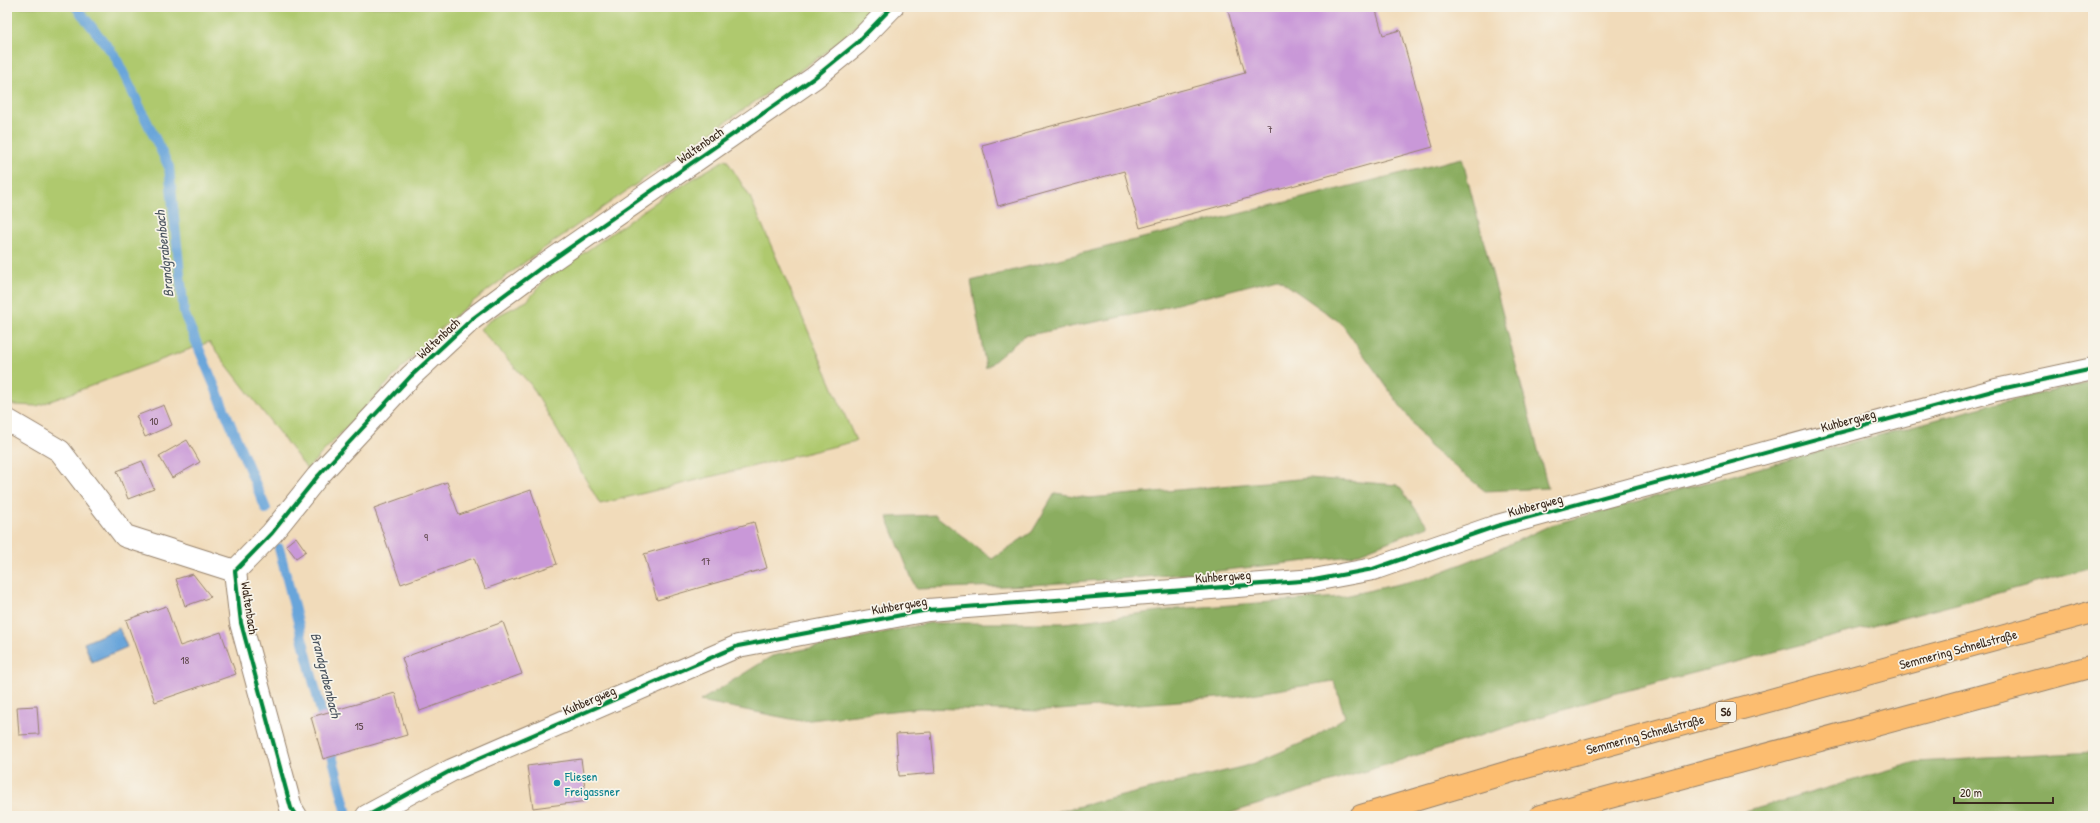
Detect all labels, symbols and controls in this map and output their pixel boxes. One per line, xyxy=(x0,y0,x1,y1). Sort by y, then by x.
street label: Waltenbach xyxy=(673,122,727,168)
house number: 7 xyxy=(1267,122,1273,136)
water label: Brandgrabenbach xyxy=(149,209,178,298)
street label: Waltenbach xyxy=(412,313,464,363)
street label: Kuhbergweg xyxy=(1819,404,1877,436)
house number: 10 xyxy=(150,414,159,428)
street label: Kuhbergweg xyxy=(1506,489,1564,521)
house number: 9 xyxy=(424,530,428,544)
house number: 17 xyxy=(701,554,711,568)
street label: Kuhbergweg xyxy=(1195,565,1252,587)
street label: Waltenbach xyxy=(237,580,263,636)
street label: Kuhbergweg xyxy=(870,591,928,619)
street label: Semmering Schnellstraße xyxy=(1897,625,2019,673)
water label: Brandgrabenbach xyxy=(306,630,347,721)
house number: 18 xyxy=(181,653,190,667)
street label: Kuhbergweg xyxy=(560,681,618,719)
road number: S6 xyxy=(1716,702,1736,722)
street label: Semmering Schnellstraße xyxy=(1584,710,1706,758)
house number: 15 xyxy=(355,719,364,733)
place label: Fliesen Freigassner xyxy=(564,767,620,800)
marker: Fliesen Freigassner xyxy=(552,778,562,788)
scale bar xyxy=(1954,779,2053,805)
text: 20 m xyxy=(1960,784,1982,801)

